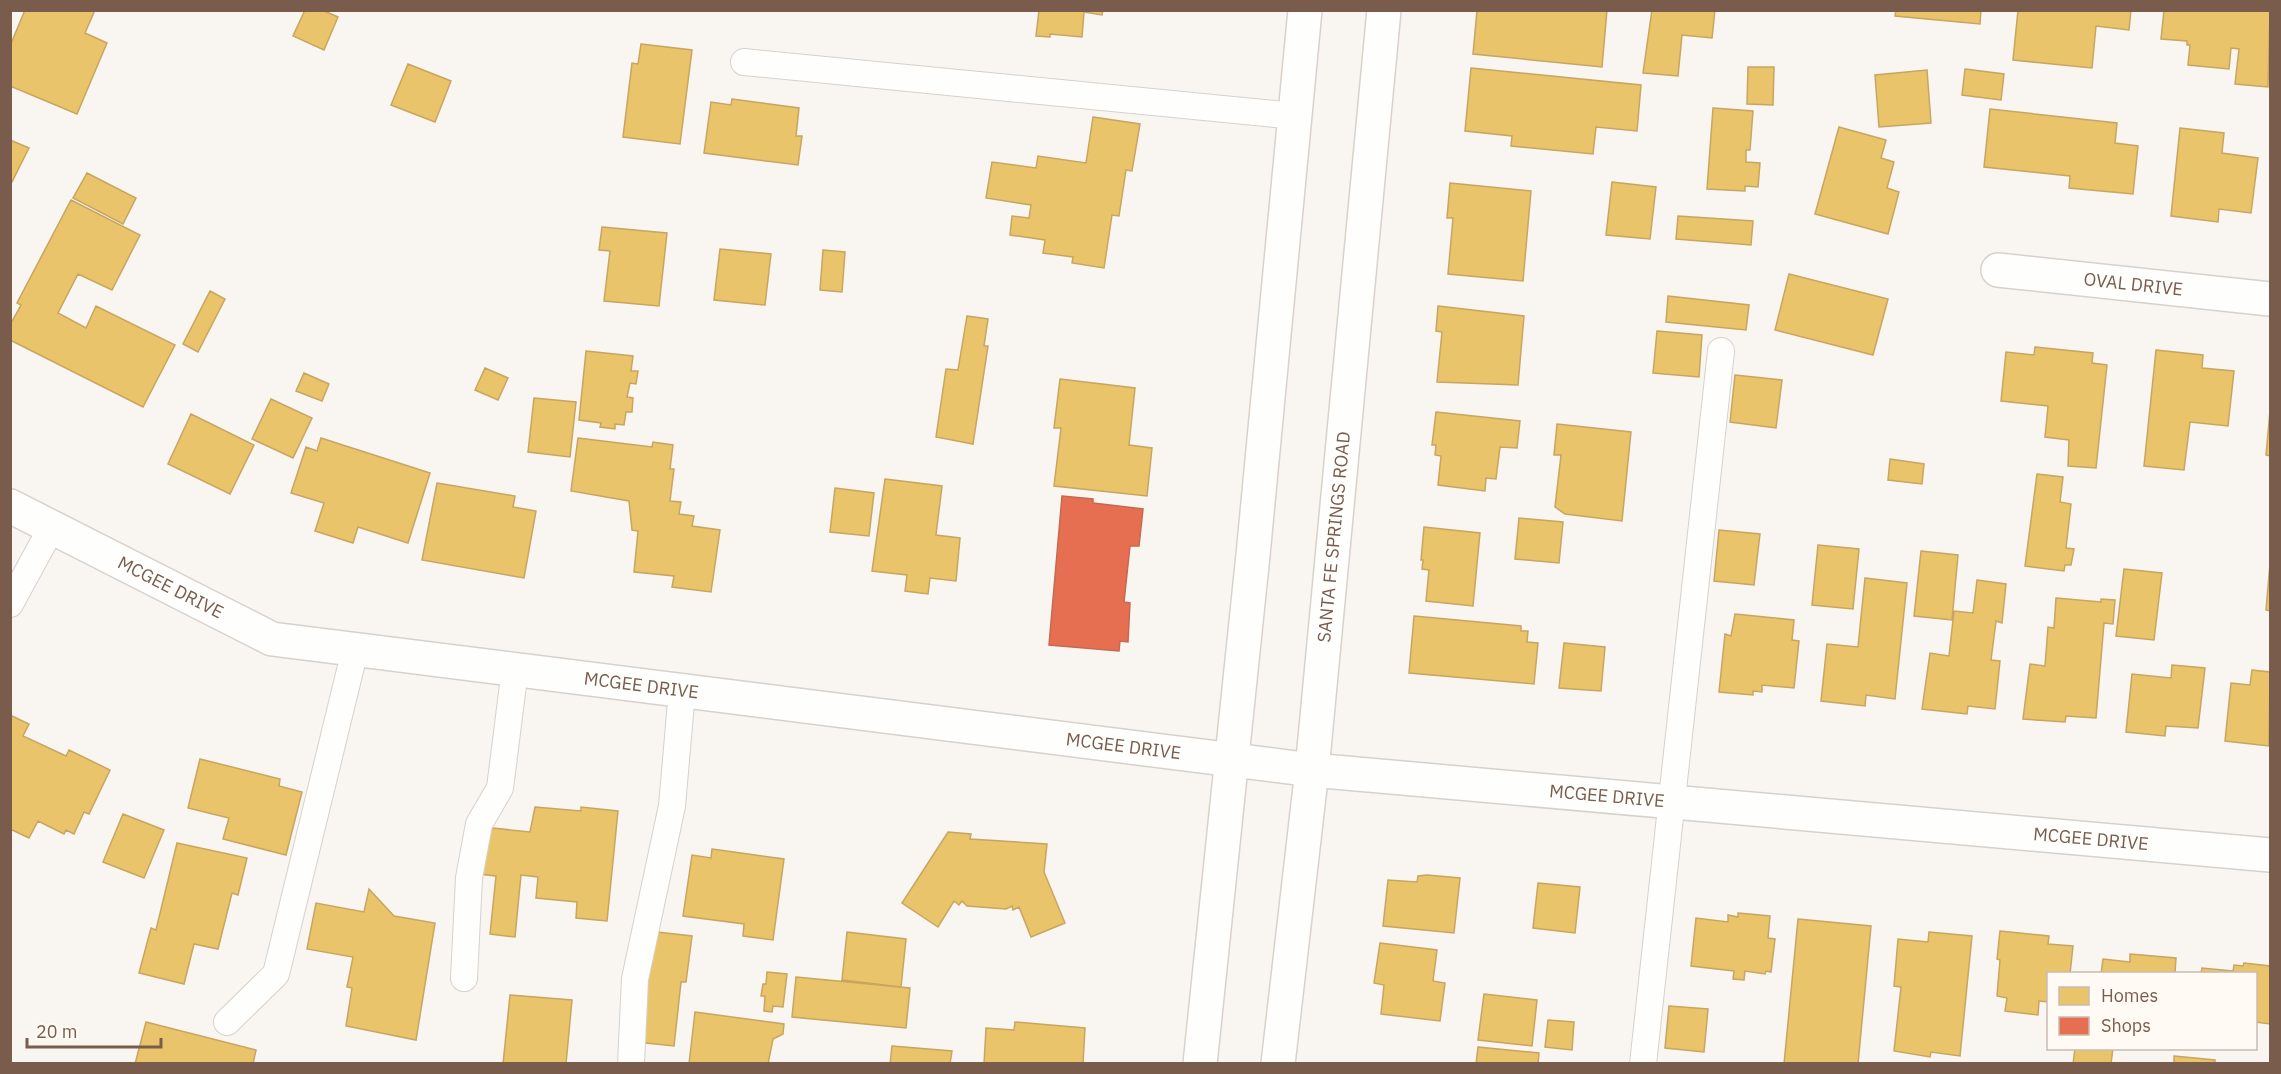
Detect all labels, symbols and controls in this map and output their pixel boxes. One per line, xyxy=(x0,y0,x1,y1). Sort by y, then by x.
street label: OVAL DRIVE xyxy=(2082,267,2184,301)
street label: SANTA FE SPRINGS ROAD xyxy=(1312,430,1355,644)
street label: MCGEE DRIVE xyxy=(114,551,227,623)
street label: MCGEE DRIVE xyxy=(583,666,700,704)
street label: MCGEE DRIVE xyxy=(1065,727,1182,764)
street label: MCGEE DRIVE xyxy=(1548,779,1665,812)
street label: MCGEE DRIVE xyxy=(2032,822,2150,855)
legend xyxy=(2047,972,2257,1050)
text: Homes xyxy=(2101,984,2158,1007)
scale bar xyxy=(27,1011,160,1049)
text: Shops xyxy=(2101,1014,2151,1037)
text: 20 m xyxy=(36,1020,78,1043)

